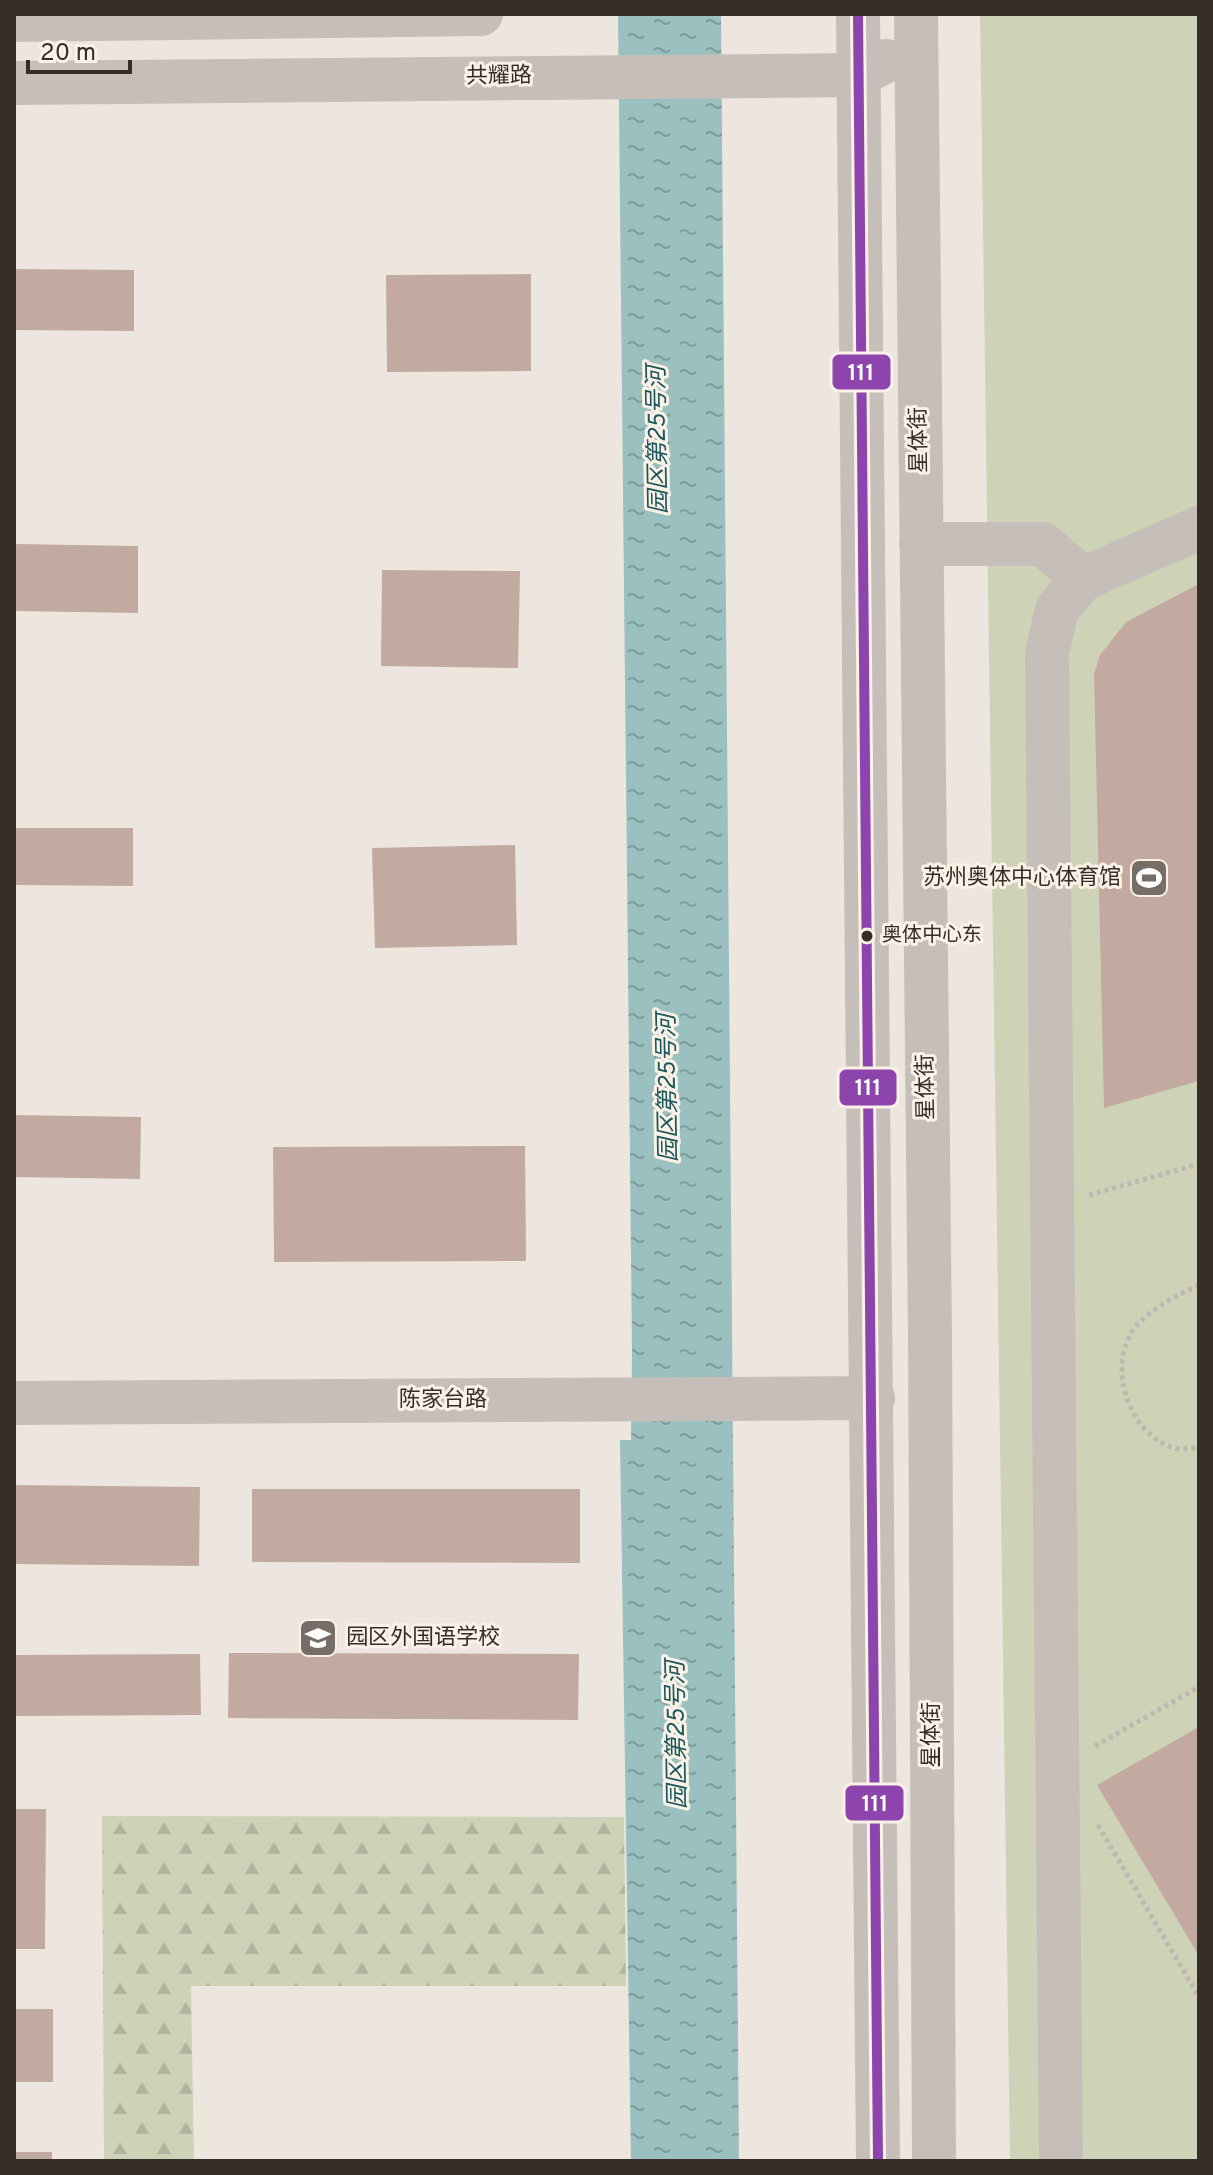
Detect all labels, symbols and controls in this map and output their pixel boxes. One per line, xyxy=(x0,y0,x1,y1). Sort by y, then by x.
scale bar xyxy=(28,24,130,74)
text: 20 m xyxy=(40,39,96,69)
street label: 共耀路 xyxy=(466,63,532,91)
line badge: 111 xyxy=(831,353,892,391)
text: 111 xyxy=(848,361,874,388)
water label: 园区第25号河 xyxy=(643,362,675,514)
street label: 星体街 xyxy=(906,407,934,473)
sports icon: 苏州奥体中心体育馆 xyxy=(1128,857,1170,899)
place label: 苏州奥体中心体育馆 xyxy=(923,865,1121,892)
place label: 奥体中心东 xyxy=(882,923,982,949)
marker: 奥体中心东 xyxy=(859,928,875,944)
water label: 园区第25号河 xyxy=(653,1010,685,1162)
street label: 星体街 xyxy=(913,1054,941,1120)
line badge: 111 xyxy=(838,1068,898,1107)
text: 111 xyxy=(855,1076,881,1103)
street label: 陈家台路 xyxy=(399,1387,487,1414)
school or university icon: 园区外国语学校 xyxy=(297,1617,339,1659)
place label: 园区外国语学校 xyxy=(346,1625,500,1652)
water label: 园区第25号河 xyxy=(662,1657,694,1809)
street label: 星体街 xyxy=(919,1702,946,1768)
line badge: 111 xyxy=(844,1784,905,1822)
text: 111 xyxy=(862,1792,888,1819)

